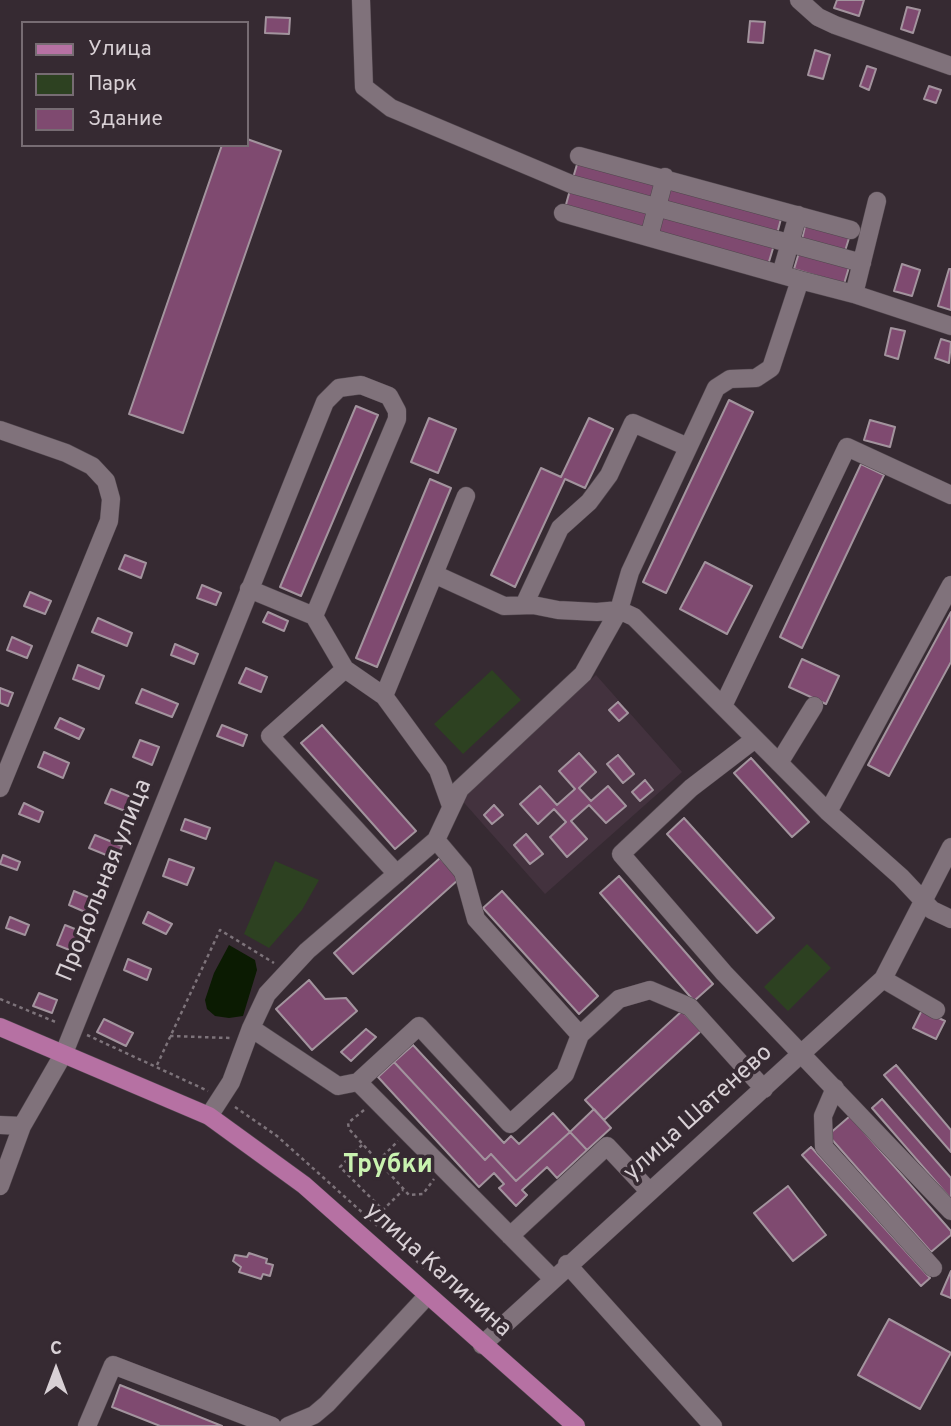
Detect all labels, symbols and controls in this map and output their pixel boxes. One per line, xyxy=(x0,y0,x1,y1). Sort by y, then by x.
legend xyxy=(21,21,248,147)
text: Улица xyxy=(88,36,152,63)
text: Парк xyxy=(88,71,137,98)
text: Здание xyxy=(88,106,163,133)
street label: Продольная улица xyxy=(52,776,160,986)
street label: улица Шатенево xyxy=(619,1040,779,1188)
district label: Трубки xyxy=(343,1151,433,1183)
street label: улица Калинина xyxy=(358,1197,516,1345)
north arrow xyxy=(21,1335,91,1405)
text: С xyxy=(50,1337,62,1361)

